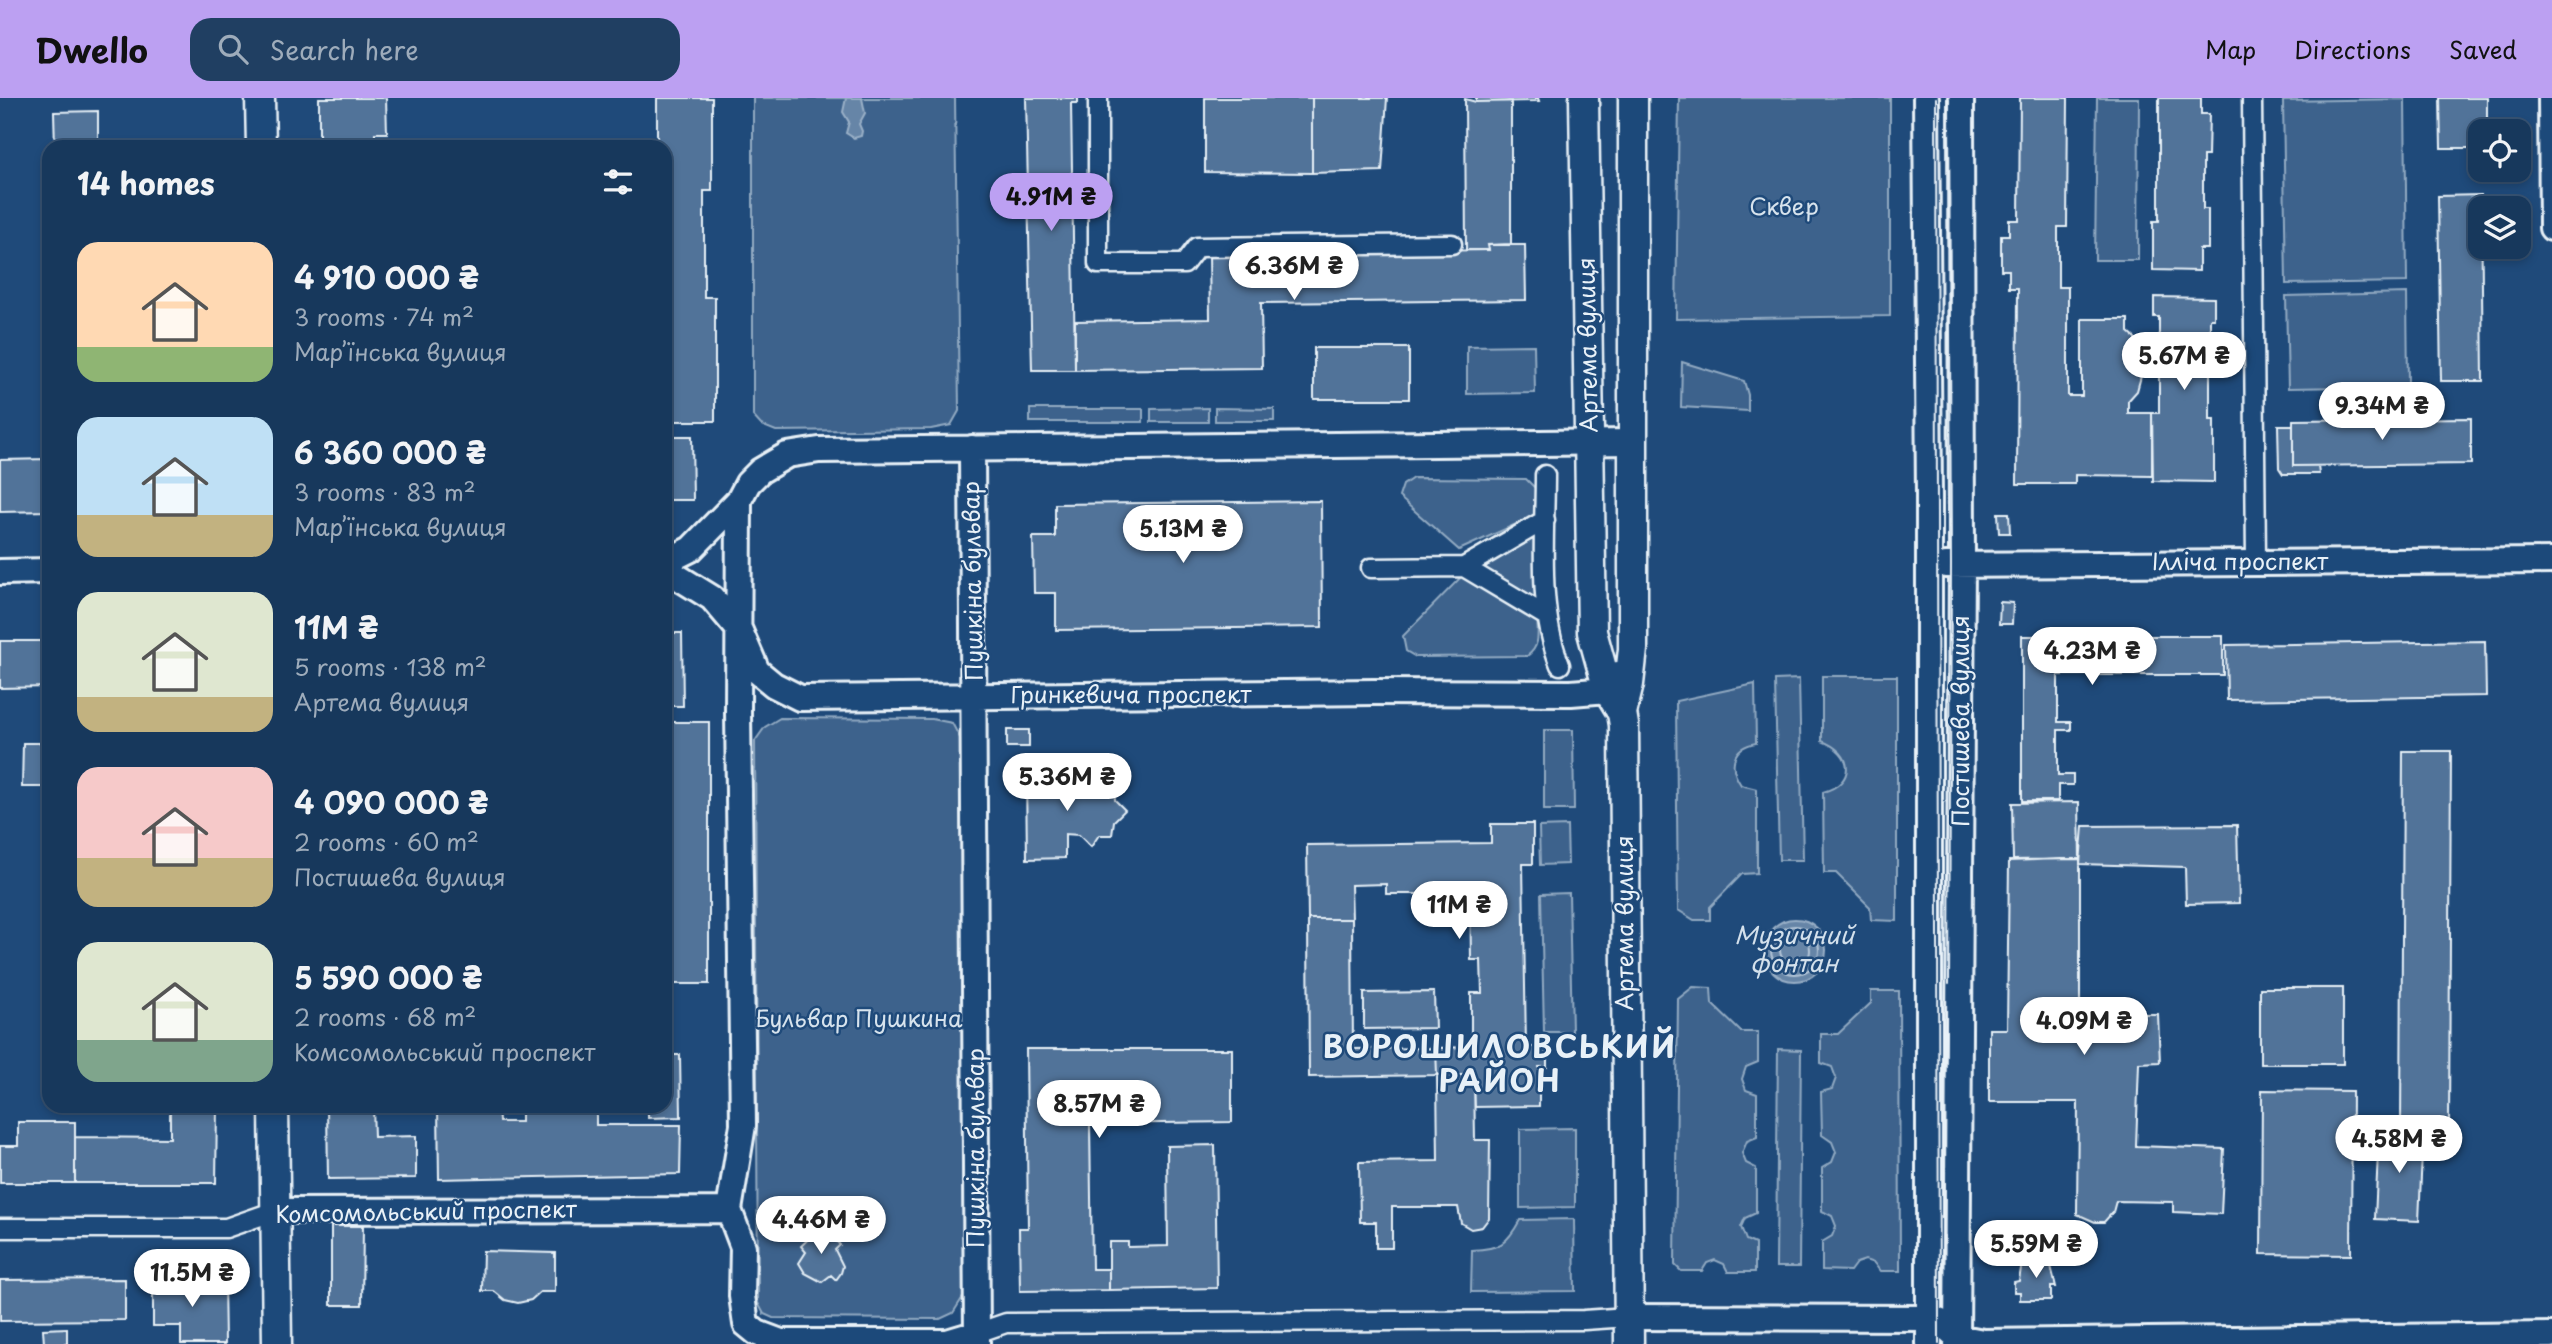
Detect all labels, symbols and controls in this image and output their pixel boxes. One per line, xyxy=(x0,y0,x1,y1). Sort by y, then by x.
search box xyxy=(190,18,680,81)
text: Dwello xyxy=(35,24,148,74)
icon: search xyxy=(214,30,252,68)
text: Search here xyxy=(270,30,419,69)
text: Map xyxy=(2205,31,2256,67)
text: Directions xyxy=(2294,31,2411,67)
text: Saved xyxy=(2449,31,2517,67)
map controls xyxy=(2468,119,2531,259)
button: locate xyxy=(2468,119,2531,182)
text: 14 homes xyxy=(77,160,215,205)
icon: filters xyxy=(599,163,637,201)
pin: 4.91M ₴ xyxy=(986,174,1116,233)
text: 4.91M ₴ xyxy=(1006,178,1096,213)
park label: Сквер xyxy=(1749,188,1819,223)
button: layers xyxy=(2468,196,2531,259)
pin: 6.36M ₴ xyxy=(1229,242,1359,302)
text: 6.36M ₴ xyxy=(1245,247,1343,282)
text: 4 910 000 ₴ xyxy=(294,254,479,299)
street label: Артема вулиця xyxy=(1567,257,1606,433)
icon: home xyxy=(133,270,217,354)
text: 3 rooms · 74 m² xyxy=(294,299,474,334)
pin: 5.67M ₴ xyxy=(2119,332,2249,392)
text: Мар’їнська вулиця xyxy=(294,334,507,369)
text: 5.67M ₴ xyxy=(2138,337,2230,372)
pin: 9.34M ₴ xyxy=(2317,382,2447,442)
text: 9.34M ₴ xyxy=(2335,387,2429,422)
text: 6 360 000 ₴ xyxy=(294,429,486,474)
icon: home xyxy=(133,445,217,529)
text: 3 rooms · 83 m² xyxy=(294,474,476,509)
street label: Пушкіна бульвар xyxy=(952,481,991,681)
pin: 5.13M ₴ xyxy=(1118,505,1248,565)
text: Мар’їнська вулиця xyxy=(294,509,507,544)
text: 5.13M ₴ xyxy=(1139,510,1227,545)
street label: Ілліча проспект xyxy=(2152,543,2329,578)
text: 11M ₴ xyxy=(294,604,378,649)
street label: Постишева вулиця xyxy=(1942,615,1977,827)
icon: home xyxy=(133,620,217,704)
pin: 4.23M ₴ xyxy=(2027,628,2157,687)
text: 4.23M ₴ xyxy=(2044,632,2140,667)
text: 5 rooms · 138 m² xyxy=(294,649,487,684)
street label: Гринкевича проспект xyxy=(1010,676,1252,711)
text: Артема вулиця xyxy=(294,684,469,719)
pin: 5.36M ₴ xyxy=(1002,754,1132,813)
text: 5.36M ₴ xyxy=(1018,758,1116,793)
text: 4 090 000 ₴ xyxy=(294,779,489,824)
icon: home xyxy=(133,795,217,879)
text: 2 rooms · 60 m² xyxy=(294,824,479,859)
street label: Артема вулиця xyxy=(1606,835,1641,1011)
text: Постишева вулиця xyxy=(294,859,506,894)
pin: 11M ₴ xyxy=(1410,882,1508,941)
text: 11M ₴ xyxy=(1427,886,1491,921)
water label: Музичний фонтан xyxy=(1734,916,1857,980)
text: 5 590 000 ₴ xyxy=(294,954,483,999)
icon: home xyxy=(133,970,217,1054)
pin: 4.09M ₴ xyxy=(2019,998,2149,1057)
text: 2 rooms · 68 m² xyxy=(294,999,476,1034)
park label: Бульвар Пушкина xyxy=(755,1000,963,1035)
text: 4.09M ₴ xyxy=(2036,1002,2132,1037)
district label: ВОРОШИЛОВСЬКИЙ РАЙОН xyxy=(1323,1023,1677,1102)
text: Комсомольський проспект xyxy=(294,1034,595,1069)
street label: Пушкіна бульвар xyxy=(957,1048,992,1248)
pin: 8.57M ₴ xyxy=(1034,1080,1164,1140)
text: 8.57M ₴ xyxy=(1053,1085,1145,1120)
pin: 4.58M ₴ xyxy=(2334,1116,2464,1175)
text: 4.58M ₴ xyxy=(2351,1120,2447,1155)
street label: Комсомольський проспект xyxy=(275,1190,578,1231)
pin: 4.46M ₴ xyxy=(756,1196,886,1256)
text: 4.46M ₴ xyxy=(772,1201,870,1236)
pin: 5.59M ₴ xyxy=(1971,1220,2101,1280)
text: 5.59M ₴ xyxy=(1990,1225,2082,1260)
pin: 11.5M ₴ xyxy=(127,1250,257,1309)
text: 11.5M ₴ xyxy=(150,1254,234,1289)

